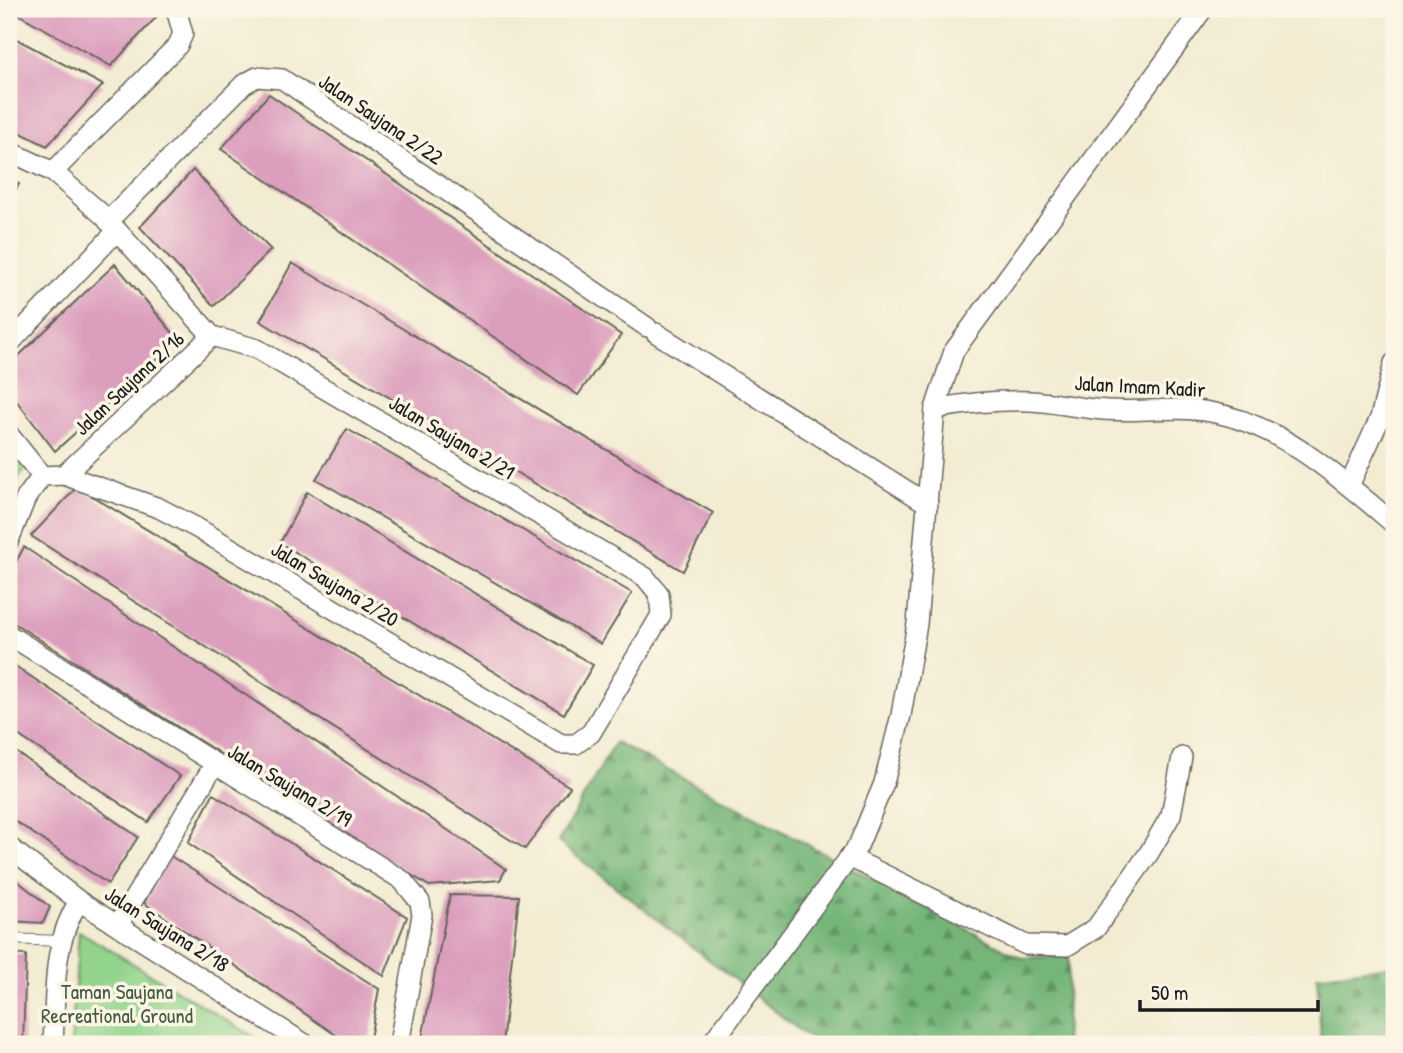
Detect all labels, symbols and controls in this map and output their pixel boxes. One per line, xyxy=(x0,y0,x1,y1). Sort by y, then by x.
street label: Jalan Saujana 2/22 xyxy=(313,67,449,172)
street label: Jalan Saujana 2/16 xyxy=(68,324,190,442)
street label: Jalan Imam Kadir xyxy=(1074,368,1206,404)
street label: Jalan Saujana 2/21 xyxy=(384,388,520,486)
street label: Jalan Saujana 2/20 xyxy=(266,534,404,634)
street label: Jalan Saujana 2/19 xyxy=(222,736,358,834)
street label: Jalan Saujana 2/18 xyxy=(99,879,235,979)
scale bar xyxy=(1140,969,1319,1013)
park label: Taman Saujana Recreational Ground xyxy=(41,977,193,1030)
text: 50 m xyxy=(1151,978,1188,1007)

